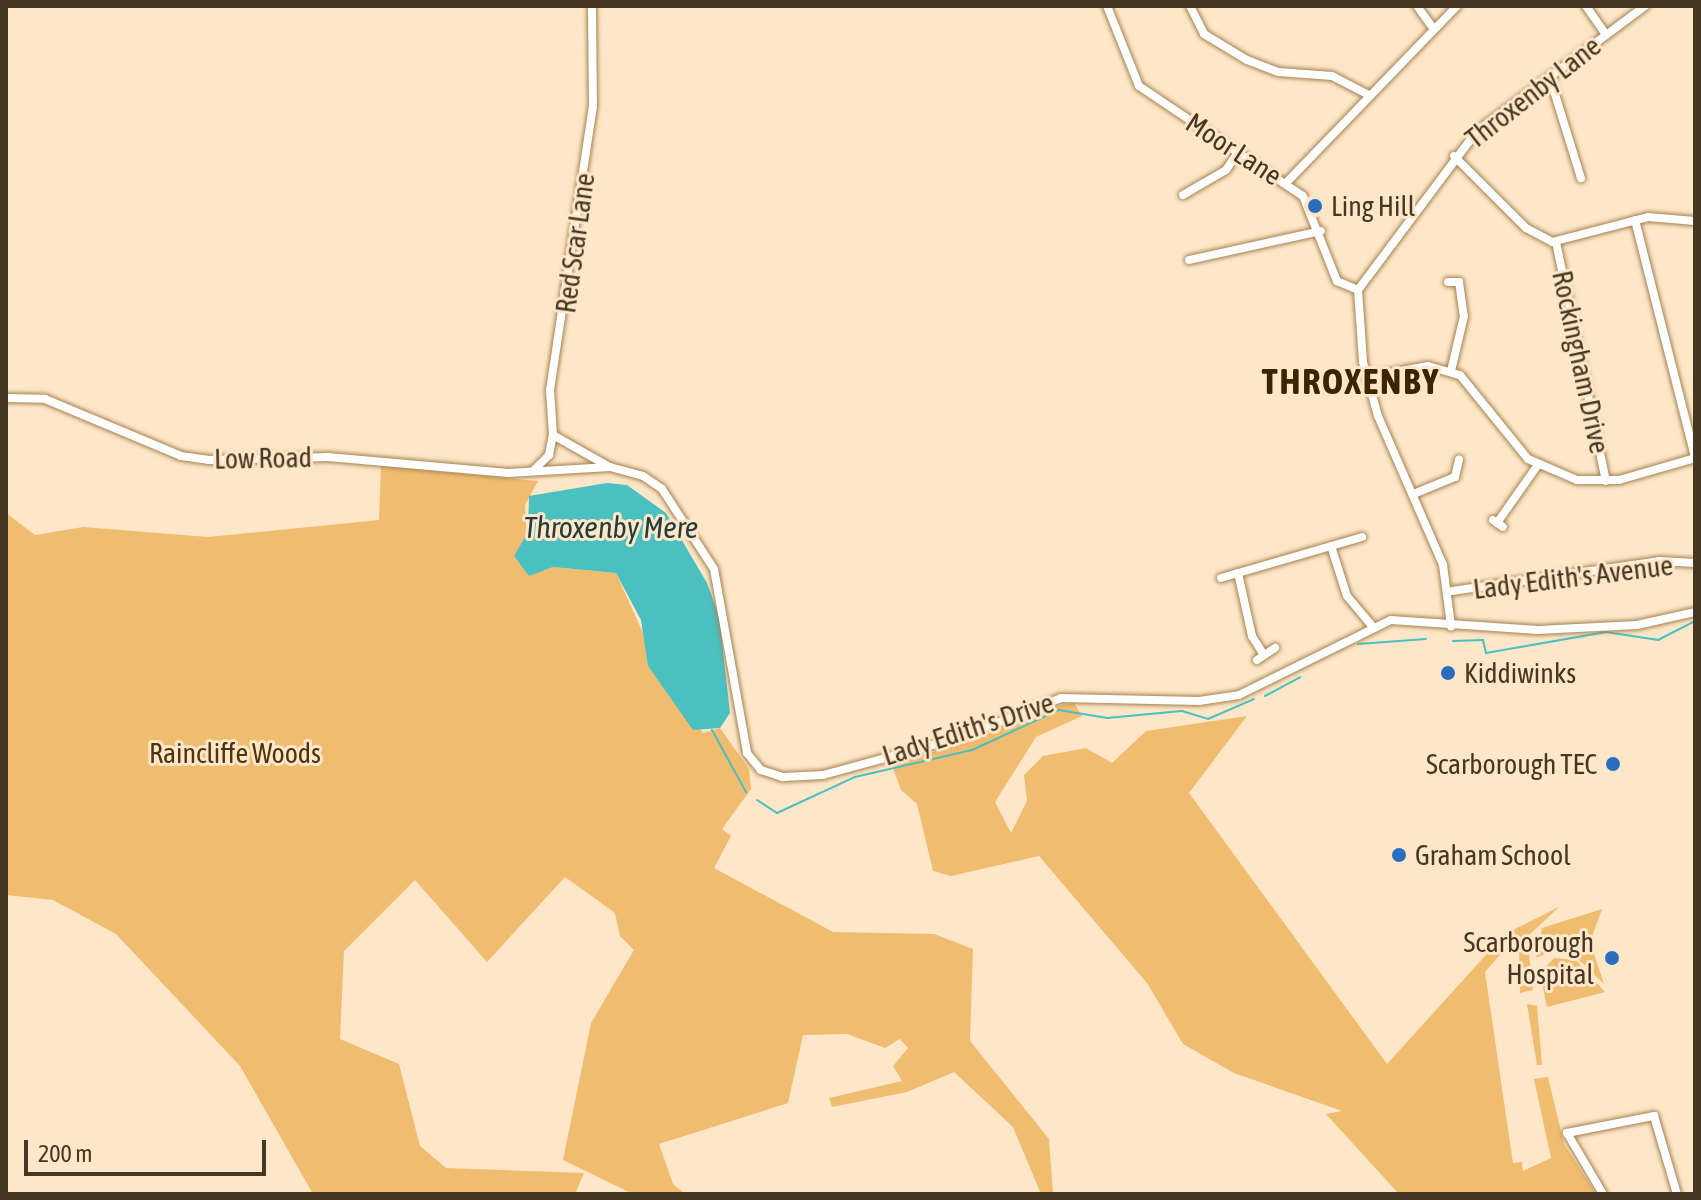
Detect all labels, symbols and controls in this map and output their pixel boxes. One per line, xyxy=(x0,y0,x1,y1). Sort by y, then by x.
street label: Throxenby Lane xyxy=(1459,29,1607,155)
street label: Moor Lane xyxy=(1180,106,1288,192)
street label: Red Scar Lane xyxy=(549,171,601,315)
place label: Ling Hill xyxy=(1331,189,1415,223)
marker: Ling Hill xyxy=(1306,197,1324,215)
street label: Rockingham Drive xyxy=(1545,268,1617,456)
district label: THROXENBY xyxy=(1262,360,1440,404)
street label: Low Road xyxy=(214,440,312,476)
water label: Throxenby Mere xyxy=(524,509,698,545)
street label: Lady Edith's Avenue xyxy=(1471,548,1675,606)
place label: Kiddiwinks xyxy=(1464,656,1576,690)
marker: Kiddiwinks xyxy=(1439,664,1457,682)
street label: Lady Edith's Drive xyxy=(878,686,1058,772)
park label: Raincliffe Woods xyxy=(149,736,321,770)
place label: Scarborough TEC xyxy=(1426,747,1597,781)
marker: Scarborough TEC xyxy=(1604,755,1622,773)
place label: Graham School xyxy=(1415,838,1571,872)
marker: Graham School xyxy=(1390,846,1408,864)
place label: Scarborough Hospital xyxy=(1464,925,1594,991)
marker: Scarborough Hospital xyxy=(1601,947,1623,969)
scale bar xyxy=(28,1124,270,1174)
text: 200 m xyxy=(38,1140,92,1167)

